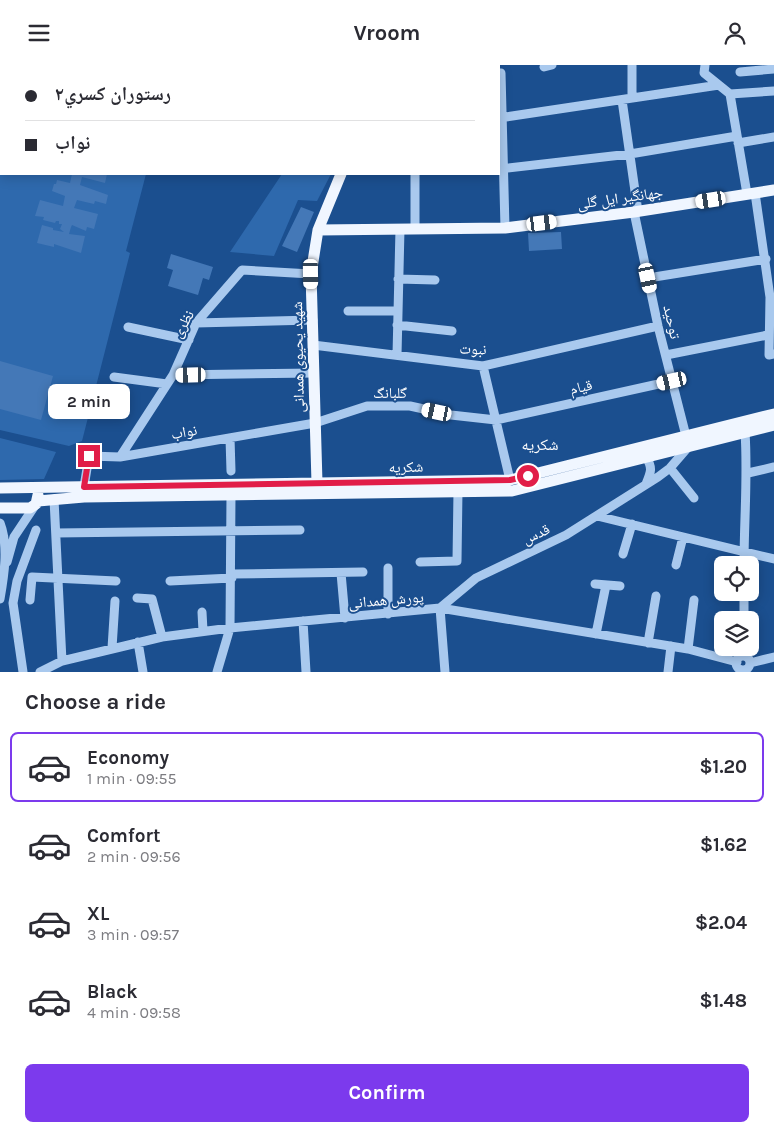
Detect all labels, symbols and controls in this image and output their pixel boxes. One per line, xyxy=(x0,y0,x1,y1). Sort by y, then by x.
icon: menu xyxy=(25,19,53,47)
icon: person xyxy=(721,19,749,47)
text: Vroom xyxy=(354,20,420,46)
text: رستوران کسري٢ xyxy=(55,83,171,105)
text: نواب xyxy=(55,132,90,154)
street label: جهانگیر ایل گلی xyxy=(576,183,665,214)
car xyxy=(695,190,726,210)
car xyxy=(526,214,557,232)
car xyxy=(303,259,318,289)
car xyxy=(637,262,658,294)
street label: شهید یحیوی همدانی xyxy=(288,301,309,413)
street label: توحید xyxy=(659,303,685,341)
street label: نظری xyxy=(168,307,199,342)
street label: نبوت xyxy=(459,340,487,358)
car xyxy=(175,367,206,383)
car xyxy=(655,370,688,392)
street label: قیام xyxy=(568,376,594,399)
callout: 2 min xyxy=(48,383,130,419)
street label: گلبانگ xyxy=(373,384,407,402)
text: 2 min xyxy=(67,392,111,411)
car xyxy=(420,402,453,422)
street label: نواب xyxy=(169,421,199,443)
district label: شکریه xyxy=(521,435,559,454)
route end xyxy=(78,445,100,467)
street label: شکریه xyxy=(388,458,424,476)
route start xyxy=(517,465,539,487)
street label: قدس xyxy=(519,520,553,549)
map controls xyxy=(714,556,759,656)
button: locate xyxy=(714,556,759,601)
street label: پورش همدانی xyxy=(348,588,425,613)
button: layers xyxy=(714,611,759,656)
text: Choose a ride xyxy=(25,689,166,715)
icon: car xyxy=(27,745,72,790)
text: Economy xyxy=(87,747,169,769)
text: $1.20 xyxy=(700,756,747,778)
text: 1 min · 09:55 xyxy=(87,769,176,788)
icon: car xyxy=(27,823,72,868)
text: Comfort xyxy=(87,825,161,847)
text: $1.62 xyxy=(700,834,747,856)
text: 2 min · 09:56 xyxy=(87,847,181,866)
icon: car xyxy=(27,901,72,946)
text: XL xyxy=(87,903,109,925)
text: $2.04 xyxy=(695,912,747,934)
text: 3 min · 09:57 xyxy=(87,925,179,944)
icon: car xyxy=(27,979,72,1024)
text: Black xyxy=(87,981,138,1003)
text: $1.48 xyxy=(699,990,747,1012)
text: 4 min · 09:58 xyxy=(87,1003,181,1022)
button: Confirm xyxy=(25,1064,749,1122)

